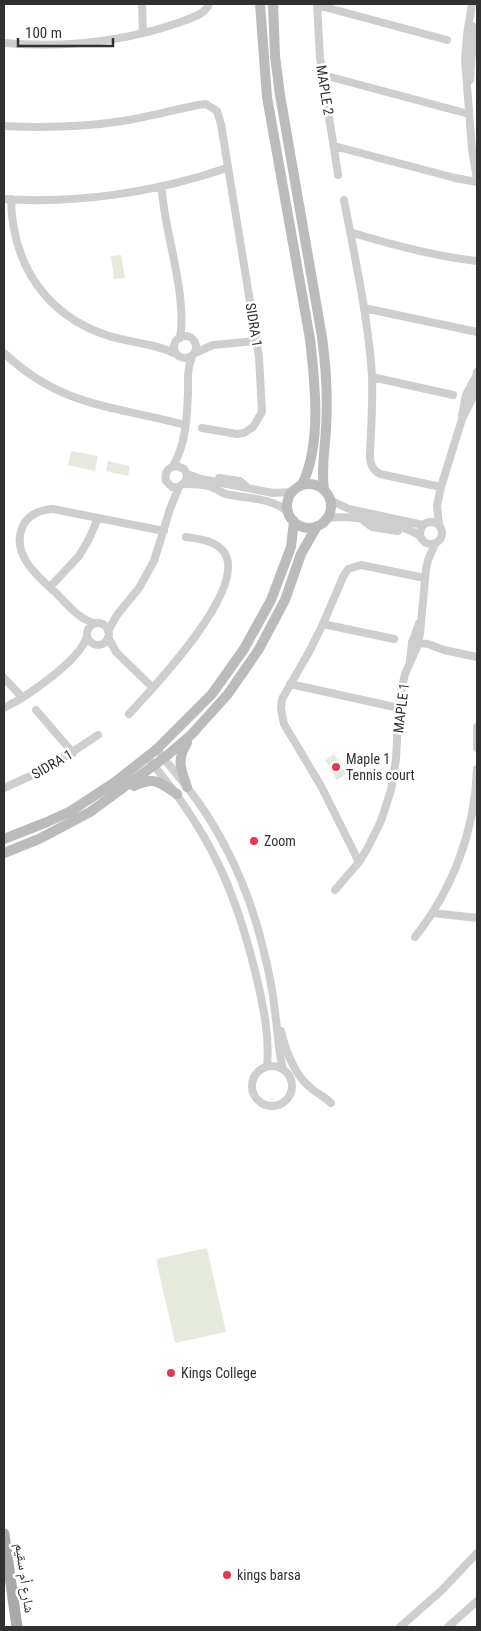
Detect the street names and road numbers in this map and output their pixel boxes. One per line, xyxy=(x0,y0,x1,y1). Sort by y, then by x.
street label: MAPLE 2 xyxy=(313,64,337,116)
street label: SIDRA 1 xyxy=(243,302,265,348)
street label: MAPLE 1 xyxy=(390,682,412,734)
street label: SIDRA 1 xyxy=(29,746,75,782)
street label: شارع أم سقيم xyxy=(10,1542,38,1614)

